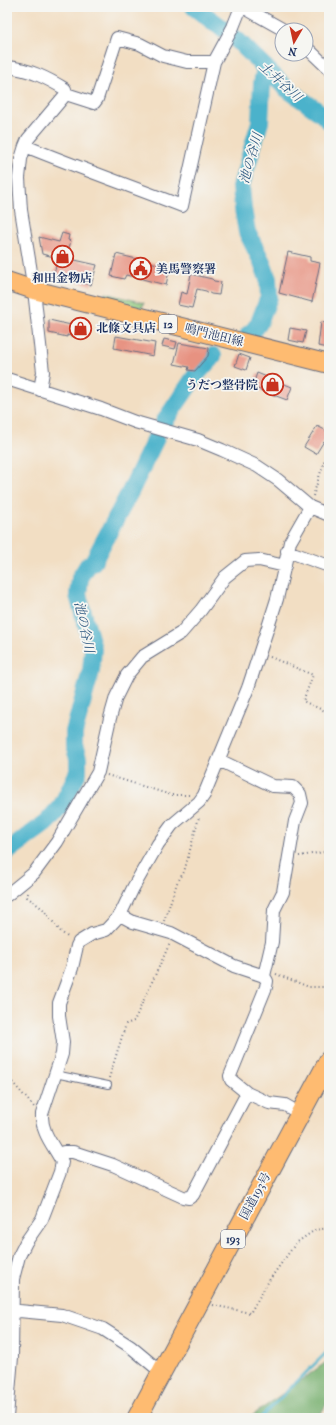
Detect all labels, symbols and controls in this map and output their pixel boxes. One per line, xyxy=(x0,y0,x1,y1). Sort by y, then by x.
north arrow xyxy=(274,22,314,62)
text: N xyxy=(287,44,298,58)
water label: 土井谷川 xyxy=(256,58,306,106)
water label: 池の谷川 xyxy=(236,129,265,185)
shop icon: 和田金物店 xyxy=(49,244,75,270)
public building icon: 美馬警察署 xyxy=(128,256,154,282)
place label: 美馬警察署 xyxy=(156,262,216,276)
place label: 和田金物店 xyxy=(32,271,92,285)
shop icon: 北條文具店 xyxy=(68,315,94,341)
road number: 12 xyxy=(159,315,177,333)
place label: 北條文具店 xyxy=(96,321,156,335)
street label: 鳴門池田線 xyxy=(183,321,245,349)
shop icon: うだつ整骨院 xyxy=(260,372,286,398)
place label: うだつ整骨院 xyxy=(186,378,258,392)
water label: 池の谷川 xyxy=(72,600,98,656)
street label: 国道193号 xyxy=(237,1170,273,1222)
road number: 193 xyxy=(221,1230,245,1248)

